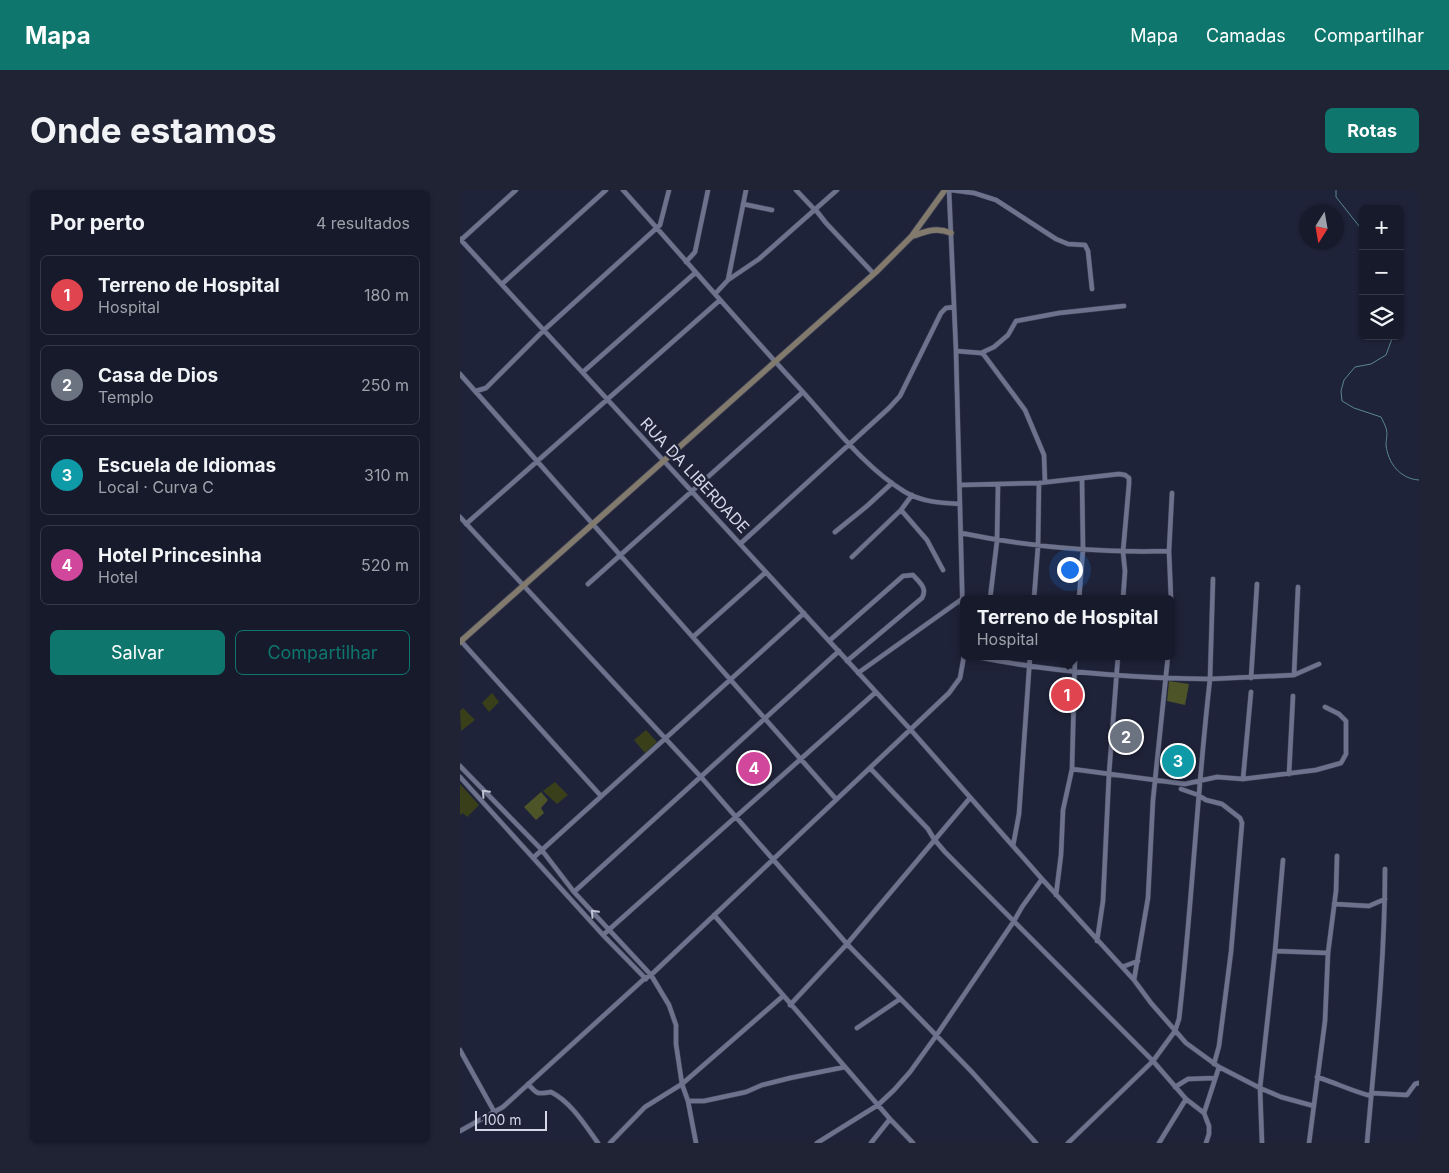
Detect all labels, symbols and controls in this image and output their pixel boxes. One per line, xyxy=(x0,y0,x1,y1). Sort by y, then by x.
text: Mapa xyxy=(25,21,91,50)
text: Mapa xyxy=(1130,25,1178,46)
text: Camadas xyxy=(1206,25,1286,46)
text: Compartilhar xyxy=(1314,25,1424,46)
button: Rotas xyxy=(1325,108,1419,153)
text: Onde estamos xyxy=(30,109,277,151)
north arrow xyxy=(1299,205,1344,250)
map controls xyxy=(1359,205,1404,340)
button: + xyxy=(1359,205,1404,250)
text: Por perto xyxy=(50,210,145,235)
text: 4 resultados xyxy=(316,213,410,233)
button: − xyxy=(1359,250,1404,295)
text: Terreno de Hospital xyxy=(98,274,280,297)
text: 1 xyxy=(64,285,70,305)
text: 180 m xyxy=(364,285,409,305)
button: layers xyxy=(1359,295,1404,340)
text: Hospital xyxy=(98,297,160,317)
text: Casa de Dios xyxy=(98,364,218,387)
text: 2 xyxy=(62,375,72,395)
text: 250 m xyxy=(361,375,409,395)
text: Templo xyxy=(98,387,154,407)
street label: RUA DA LIBERDADE xyxy=(636,413,754,537)
text: Escuela de Idiomas xyxy=(98,454,276,477)
text: 3 xyxy=(62,465,72,485)
text: 310 m xyxy=(364,465,409,485)
text: Local · Curva C xyxy=(98,477,214,497)
text: Hotel Princesinha xyxy=(98,544,262,567)
text: 4 xyxy=(62,555,72,575)
text: 520 m xyxy=(361,555,409,575)
your location xyxy=(1057,557,1083,583)
text: Hotel xyxy=(98,567,138,587)
popup xyxy=(960,595,1175,660)
text: Terreno de Hospital xyxy=(977,606,1158,629)
text: Hospital xyxy=(977,629,1038,649)
button: Salvar xyxy=(50,630,225,675)
button: Compartilhar xyxy=(235,630,410,675)
pin: 1 xyxy=(1051,676,1083,714)
pin: 2 xyxy=(1110,718,1142,756)
pin: 3 xyxy=(1162,742,1194,780)
pin: 4 xyxy=(738,749,770,787)
one-way arrow xyxy=(482,789,491,798)
one-way arrow xyxy=(591,910,600,919)
scale bar xyxy=(475,1108,548,1131)
text: 100 m xyxy=(482,1111,522,1128)

